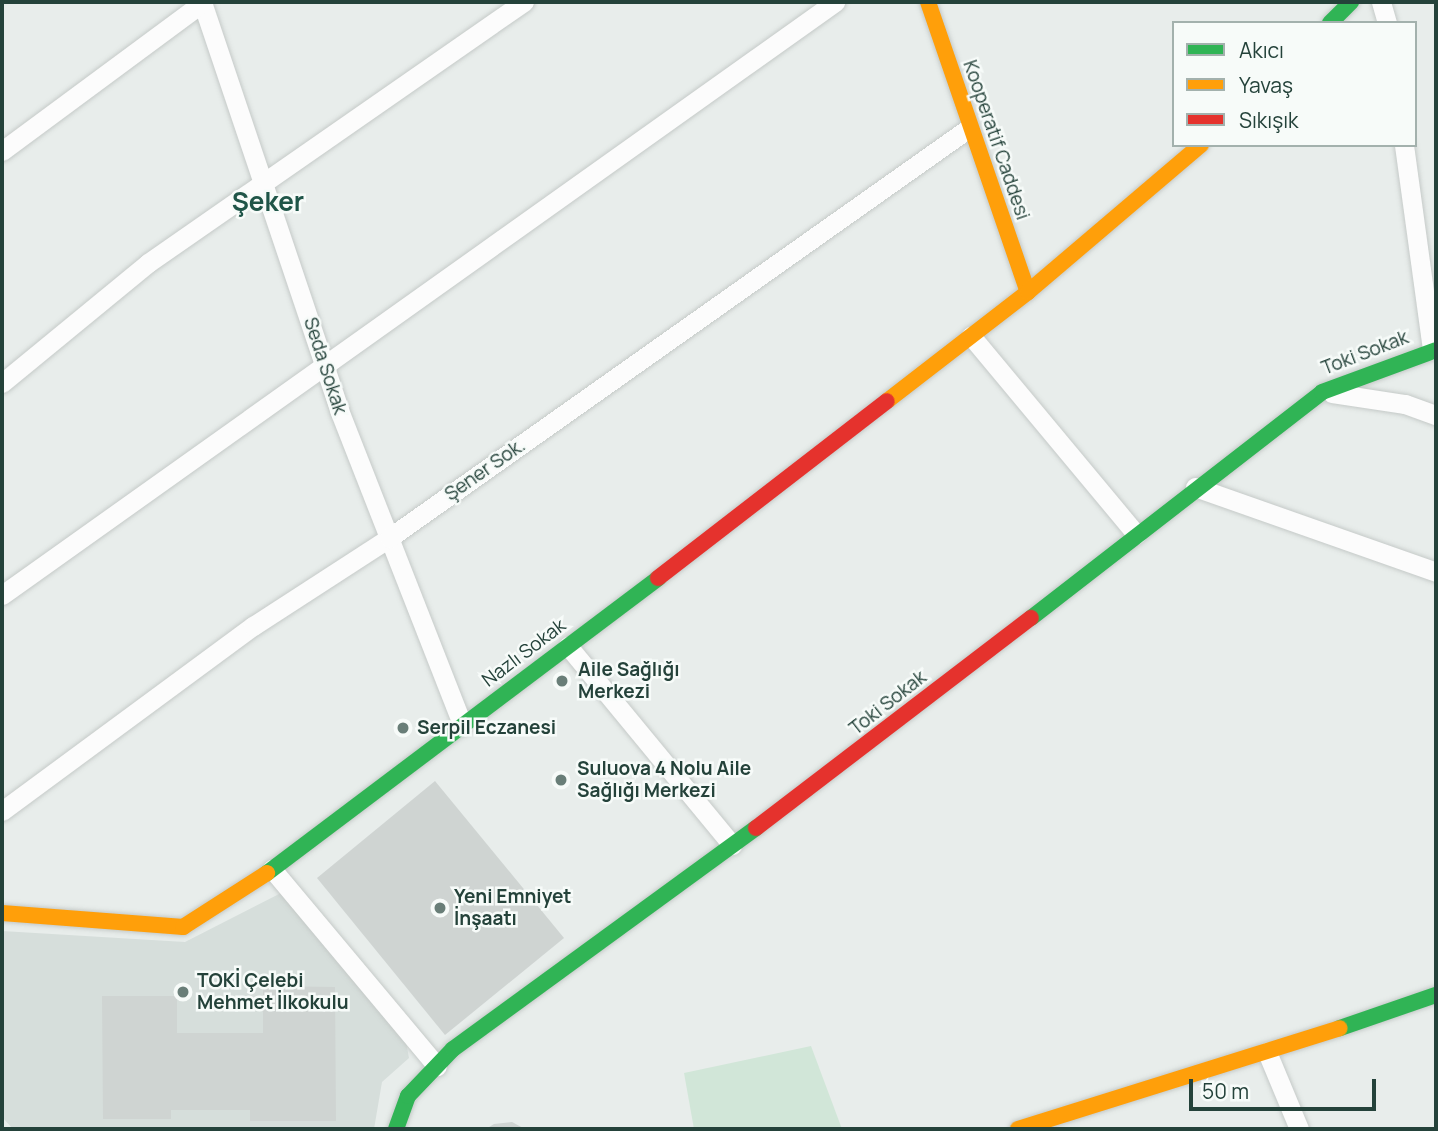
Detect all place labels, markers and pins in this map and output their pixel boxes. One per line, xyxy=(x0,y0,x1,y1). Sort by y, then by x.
place label: Aile Sağlığı Merkezi xyxy=(578,659,679,703)
marker: Aile Sağlığı Merkezi xyxy=(552,671,572,691)
place label: Serpil Eczanesi xyxy=(417,717,556,739)
marker: Serpil Eczanesi xyxy=(395,720,411,736)
place label: Suluova 4 Nolu Aile Sağlığı Merkezi xyxy=(577,758,751,802)
marker: Suluova 4 Nolu Aile Sağlığı Merkezi xyxy=(551,770,571,790)
place label: Yeni Emniyet İnşaatı xyxy=(454,886,572,930)
marker: Yeni Emniyet İnşaatı xyxy=(432,900,448,916)
place label: TOKİ Çelebi Mehmet İlkokulu xyxy=(197,970,349,1014)
marker: TOKİ Çelebi Mehmet İlkokulu xyxy=(175,984,191,1000)

